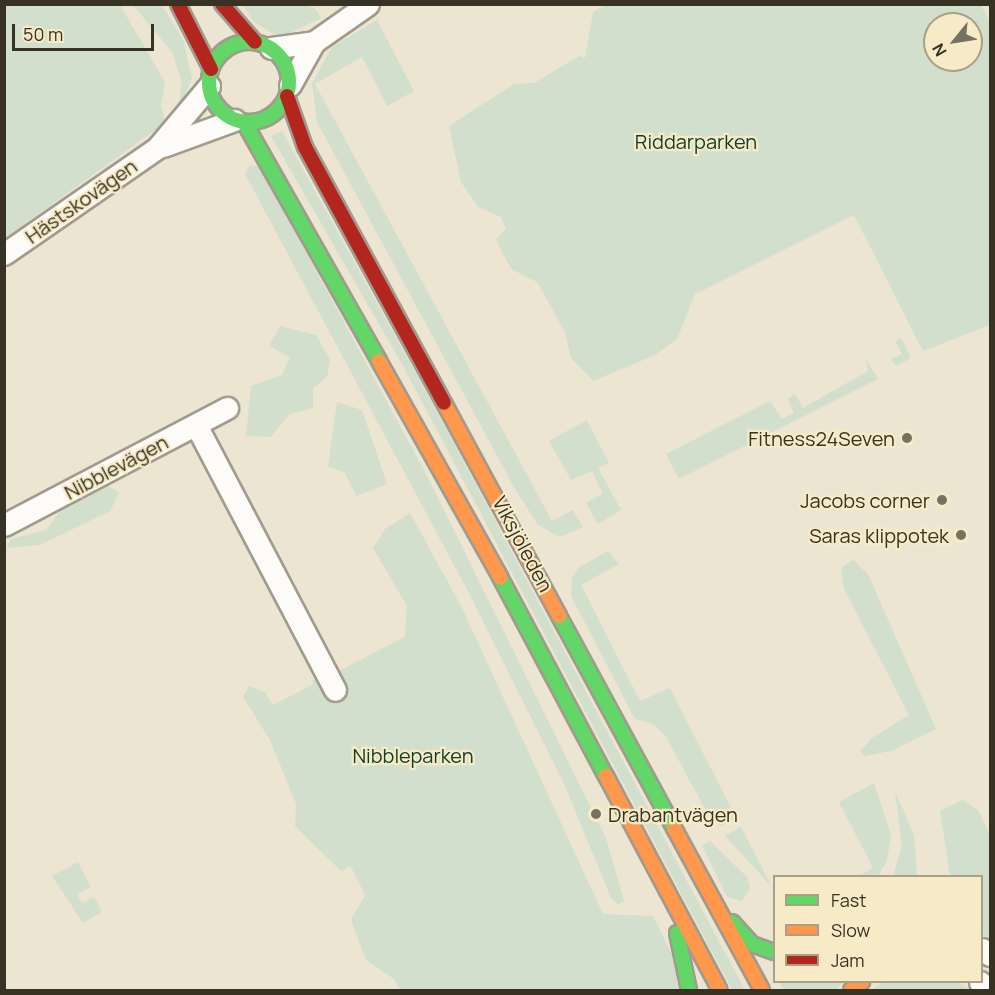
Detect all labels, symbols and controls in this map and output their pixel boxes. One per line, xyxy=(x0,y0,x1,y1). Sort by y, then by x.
scale bar xyxy=(15,12,158,50)
north arrow xyxy=(923,12,983,72)
text: 50 m xyxy=(23,22,63,46)
text: N xyxy=(927,40,952,60)
park label: Riddarparken xyxy=(635,129,757,153)
street label: Hästskovägen xyxy=(21,154,141,248)
place label: Fitness24Seven xyxy=(748,426,895,450)
street label: Nibblevägen xyxy=(60,430,172,504)
marker: Fitness24Seven xyxy=(900,431,914,445)
place label: Jacobs corner xyxy=(800,488,930,512)
street label: Viksjöleden xyxy=(488,492,558,596)
marker: Jacobs corner xyxy=(935,493,949,507)
place label: Saras klippotek xyxy=(809,523,949,547)
marker: Saras klippotek xyxy=(954,528,968,542)
park label: Nibbleparken xyxy=(352,743,474,767)
place label: Drabantvägen xyxy=(608,802,738,826)
marker: Drabantvägen xyxy=(589,807,603,821)
legend xyxy=(773,875,983,983)
text: Fast xyxy=(831,888,866,912)
text: Slow xyxy=(831,918,870,942)
text: Jam xyxy=(831,948,865,972)

